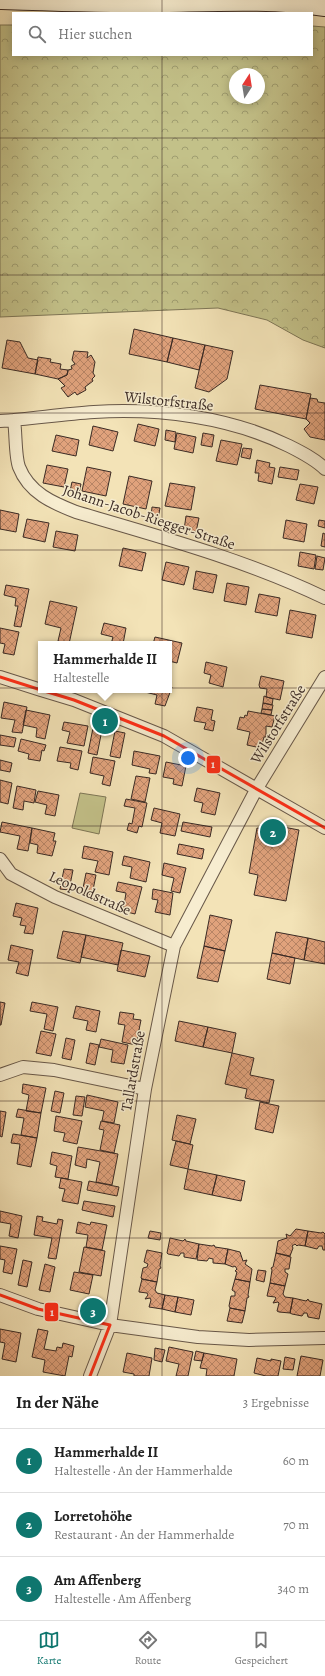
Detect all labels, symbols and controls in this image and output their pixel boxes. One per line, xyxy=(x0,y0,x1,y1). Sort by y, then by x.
search box xyxy=(12,12,313,56)
icon: search xyxy=(26,23,48,45)
text: Hier suchen xyxy=(58,24,132,44)
north arrow xyxy=(229,68,265,104)
street label: Wilstorfstraße xyxy=(122,386,215,416)
street label: Johann-Jacob-Riegger-Straße xyxy=(60,480,238,554)
popup xyxy=(38,641,172,693)
text: Hammerhalde II xyxy=(53,649,157,669)
text: Haltestelle xyxy=(53,669,109,686)
street label: Wilstorfstraße xyxy=(245,680,310,768)
pin: 1 xyxy=(92,706,118,736)
your location xyxy=(178,748,198,768)
line badge: 1 xyxy=(206,755,221,774)
text: 1 xyxy=(211,757,215,772)
pin: 2 xyxy=(260,817,286,847)
street label: Leopoldstraße xyxy=(46,866,135,920)
street label: Tallardstraße xyxy=(116,1029,150,1113)
pin: 3 xyxy=(80,1296,106,1326)
line badge: 1 xyxy=(44,1302,59,1322)
text: 1 xyxy=(50,1305,54,1320)
text: In der Nähe xyxy=(16,1391,99,1414)
text: 3 Ergebnisse xyxy=(243,1394,309,1411)
text: Hammerhalde II xyxy=(54,1442,158,1462)
text: 1 xyxy=(27,1452,31,1469)
text: 60 m xyxy=(283,1452,309,1469)
text: Haltestelle · An der Hammerhalde xyxy=(54,1462,233,1479)
text: Lorretohöhe xyxy=(54,1506,132,1526)
text: 2 xyxy=(26,1516,32,1533)
text: 70 m xyxy=(283,1516,309,1533)
text: Restaurant · An der Hammerhalde xyxy=(54,1526,234,1543)
text: Am Affenberg xyxy=(54,1570,141,1590)
text: 3 xyxy=(26,1580,32,1597)
text: 340 m xyxy=(277,1580,309,1597)
text: Haltestelle · Am Affenberg xyxy=(54,1590,191,1607)
tab: Karte xyxy=(37,1629,61,1668)
tab: Route xyxy=(135,1629,161,1668)
tab: Gespeichert xyxy=(235,1629,288,1668)

